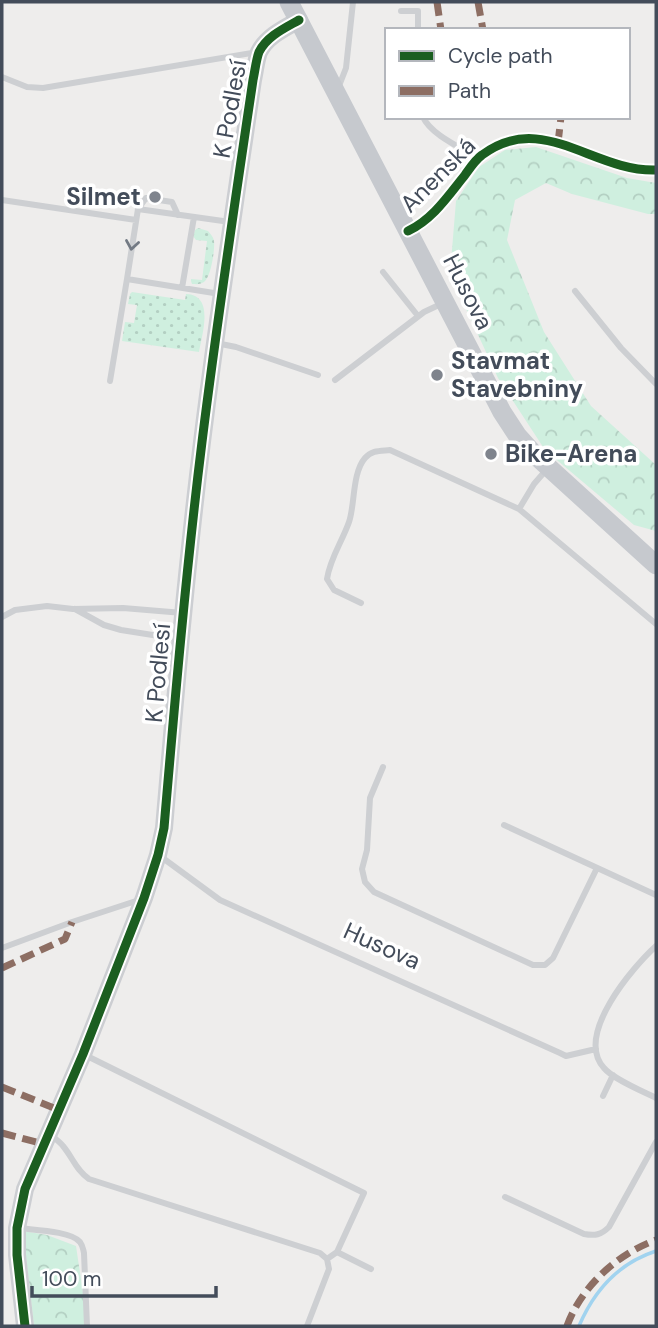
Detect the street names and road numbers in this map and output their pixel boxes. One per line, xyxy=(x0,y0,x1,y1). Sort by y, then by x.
street label: K Podlesí xyxy=(206,57,254,160)
street label: Anenská xyxy=(393,130,482,219)
street label: Husova xyxy=(436,249,501,335)
street label: K Podlesí xyxy=(138,622,177,724)
street label: Husova xyxy=(339,915,425,976)

